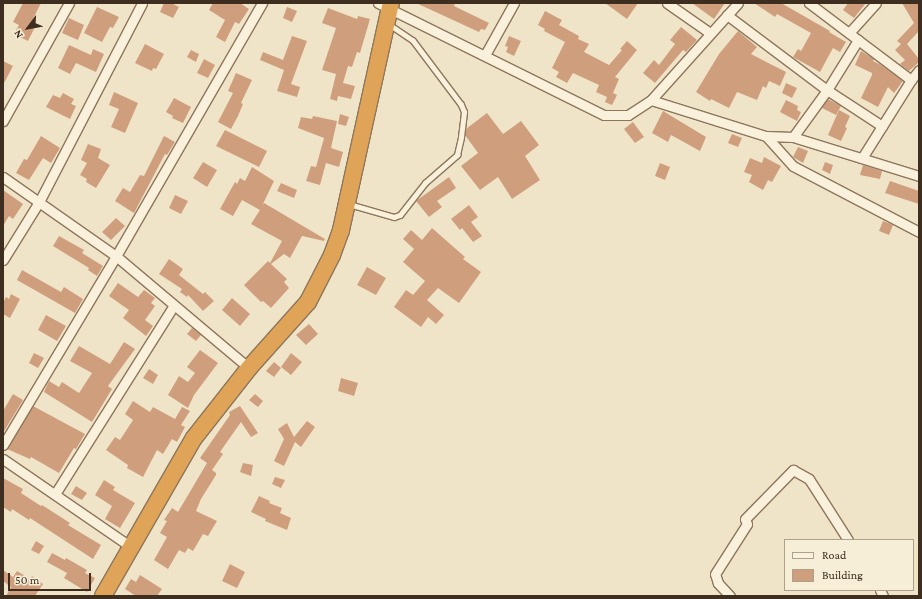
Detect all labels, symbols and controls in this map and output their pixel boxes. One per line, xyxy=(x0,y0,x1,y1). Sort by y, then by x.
north arrow xyxy=(8,8,48,48)
text: N xyxy=(11,28,25,41)
legend xyxy=(784,539,914,591)
text: Road xyxy=(822,548,846,562)
scale bar xyxy=(10,565,93,591)
text: Building xyxy=(822,568,863,582)
text: 50 m xyxy=(15,573,39,587)

